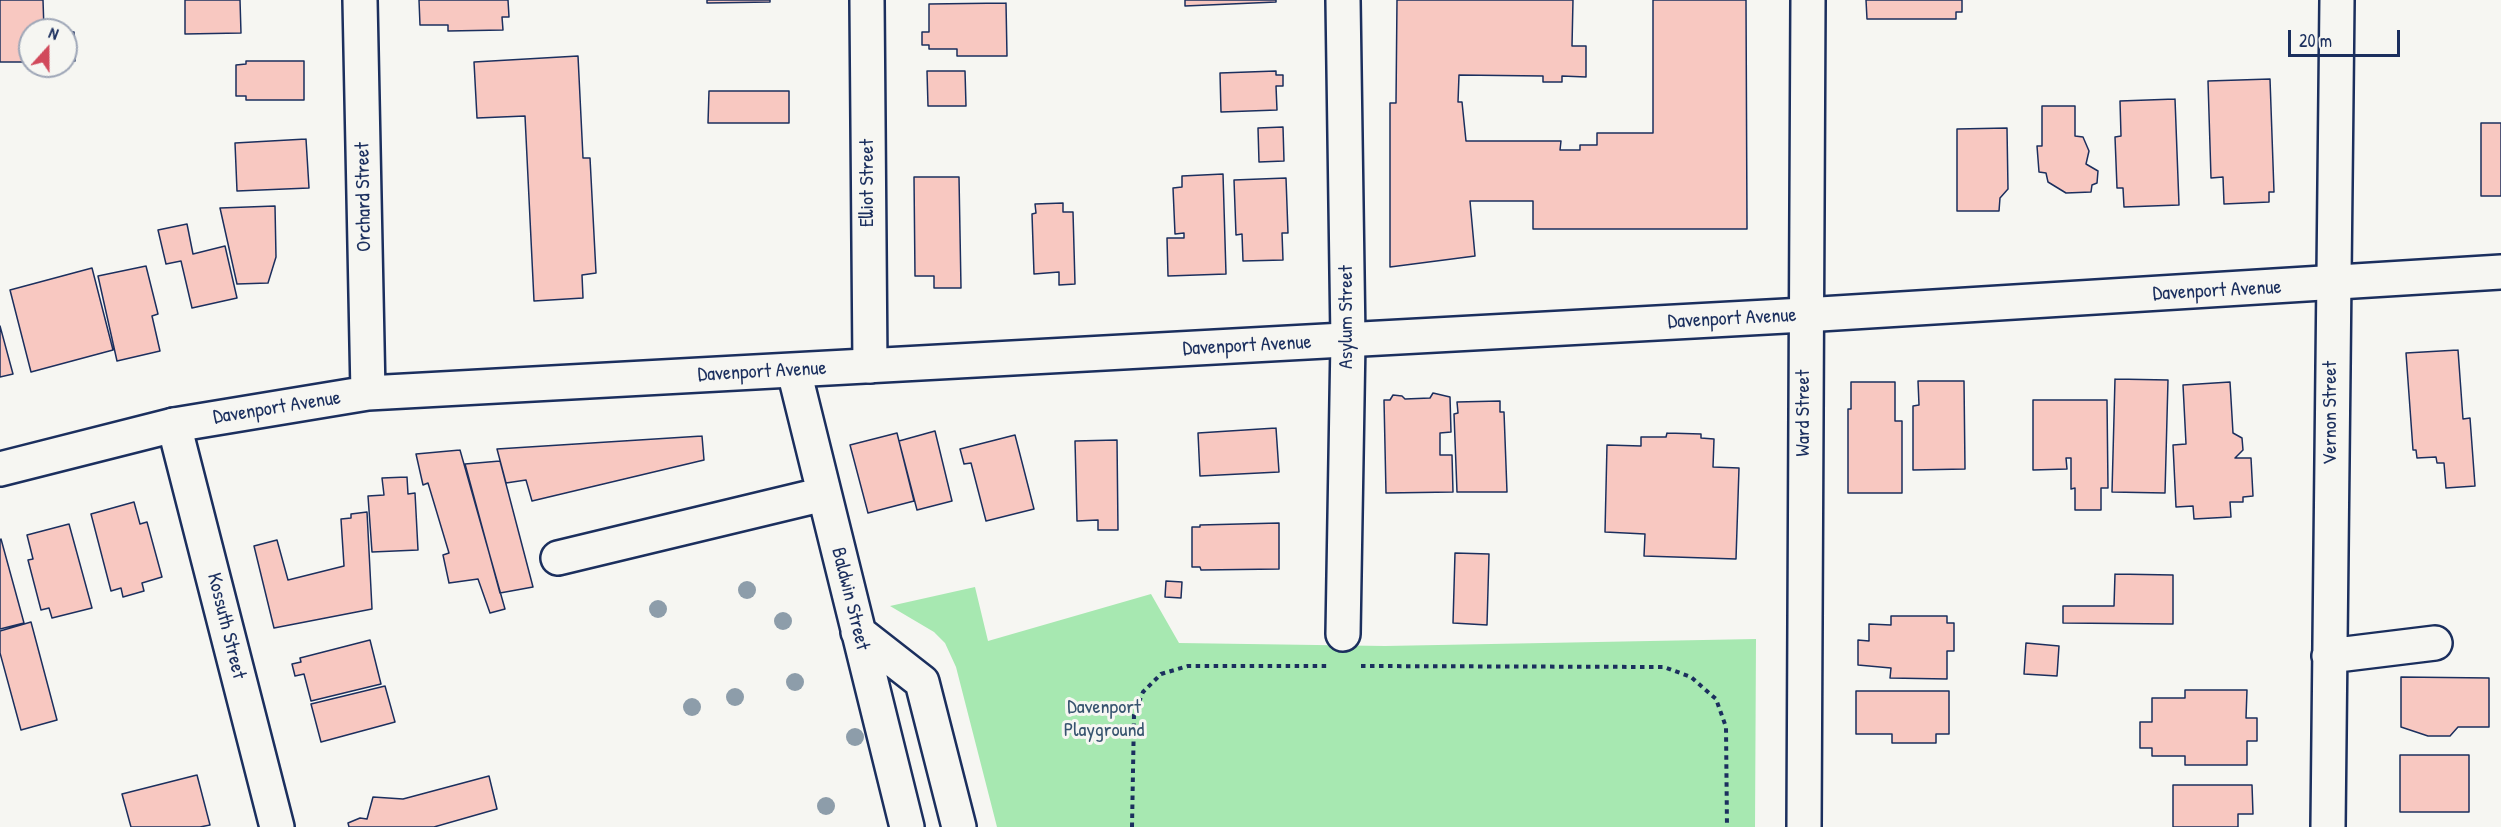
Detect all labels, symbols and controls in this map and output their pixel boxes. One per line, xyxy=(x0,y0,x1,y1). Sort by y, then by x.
north arrow xyxy=(18,18,78,78)
scale bar xyxy=(2291,18,2404,56)
text: N xyxy=(46,21,62,45)
text: 20 m xyxy=(2299,28,2332,53)
street label: Elliot Street xyxy=(856,139,880,227)
street label: Orchard Street xyxy=(351,142,377,252)
street label: Asylum Street xyxy=(1335,265,1359,369)
street label: Davenport Avenue xyxy=(2152,276,2282,306)
street label: Davenport Avenue xyxy=(1667,304,1797,334)
street label: Davenport Avenue xyxy=(1182,331,1312,361)
street label: Davenport Avenue xyxy=(697,357,827,387)
street label: Vernon Street xyxy=(2319,361,2343,465)
street label: Ward Street xyxy=(1792,370,1816,456)
street label: Davenport Avenue xyxy=(211,386,343,430)
street label: Baldwin Street xyxy=(826,545,874,653)
street label: Kossuth Street xyxy=(201,571,251,681)
park label: Davenport Playground xyxy=(1064,696,1144,743)

